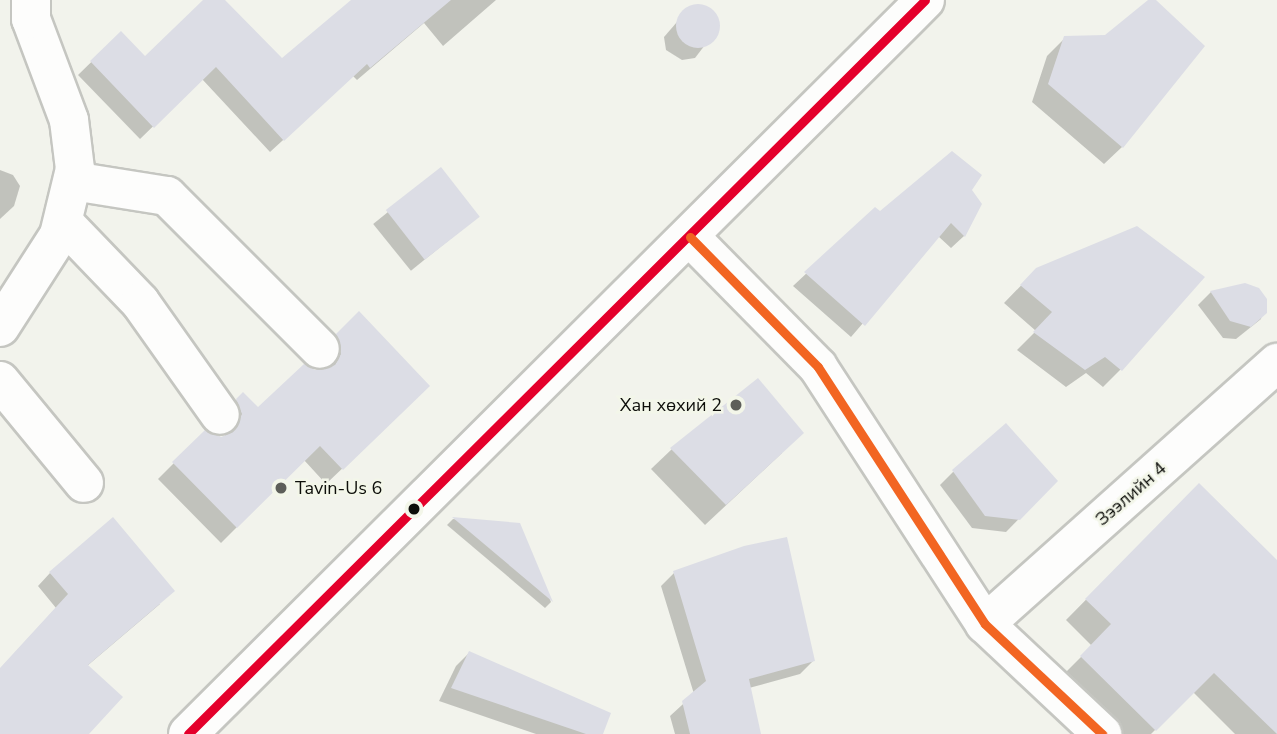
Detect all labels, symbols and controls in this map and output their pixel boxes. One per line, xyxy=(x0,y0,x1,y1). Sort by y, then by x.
place label: Хан хөхий 2 xyxy=(620,394,722,416)
marker: Хан хөхий 2 xyxy=(728,397,744,413)
street label: Зээлийн 4 xyxy=(1091,458,1171,530)
place label: Tavin-Us 6 xyxy=(295,477,382,499)
marker: Tavin-Us 6 xyxy=(273,480,289,496)
unlabelled marker xyxy=(407,502,421,516)

